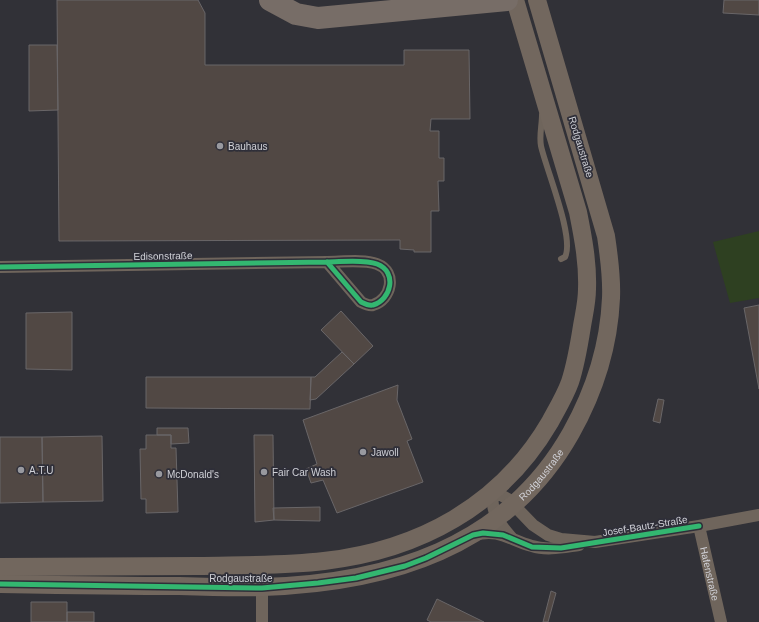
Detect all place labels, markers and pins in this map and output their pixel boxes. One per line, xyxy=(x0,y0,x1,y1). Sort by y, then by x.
marker: Bauhaus xyxy=(215,141,225,151)
place label: Bauhaus xyxy=(228,141,267,152)
marker: Jawoll xyxy=(358,447,368,457)
place label: Jawoll xyxy=(371,447,399,458)
marker: A.T.U xyxy=(16,465,26,475)
place label: A.T.U xyxy=(29,465,53,476)
marker: Fair Car Wash xyxy=(259,467,269,477)
place label: Fair Car Wash xyxy=(272,467,336,478)
marker: McDonald's xyxy=(154,469,164,479)
place label: McDonald's xyxy=(167,469,219,480)

